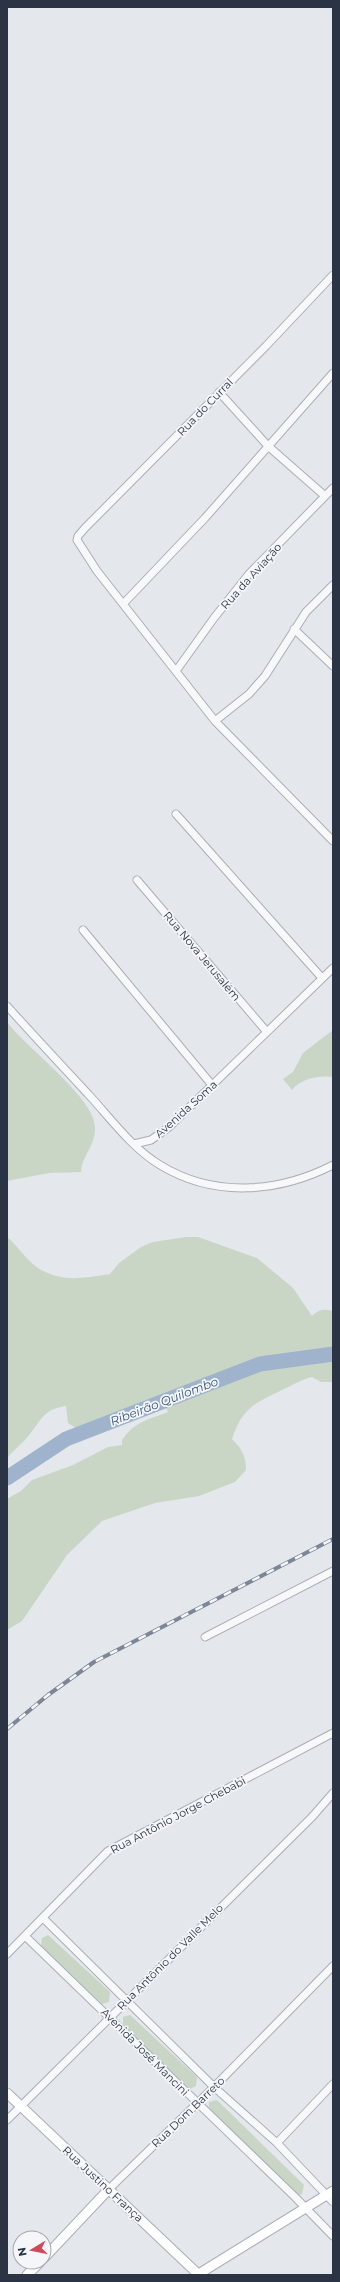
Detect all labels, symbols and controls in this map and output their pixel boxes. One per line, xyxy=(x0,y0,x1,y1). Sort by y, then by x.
street label: Rua do Curral xyxy=(174,375,236,439)
street label: Rua da Aviação xyxy=(218,540,284,612)
street label: Rua Nova Jerusalém xyxy=(160,908,244,1004)
street label: Avenida Soma xyxy=(152,1077,220,1141)
water label: Ribeirão Quilombo xyxy=(108,1373,221,1429)
street label: Rua Antônio Jorge Chebabi xyxy=(108,1773,248,1857)
street label: Rua Antônio do Valle Melo xyxy=(114,1901,226,2013)
street label: Avenida José Mancini xyxy=(98,2005,192,2099)
street label: Rua Dom Barreto xyxy=(148,2073,228,2151)
street label: Rua Justino França xyxy=(60,2143,146,2225)
north arrow xyxy=(12,2230,52,2270)
text: N xyxy=(14,2246,30,2257)

